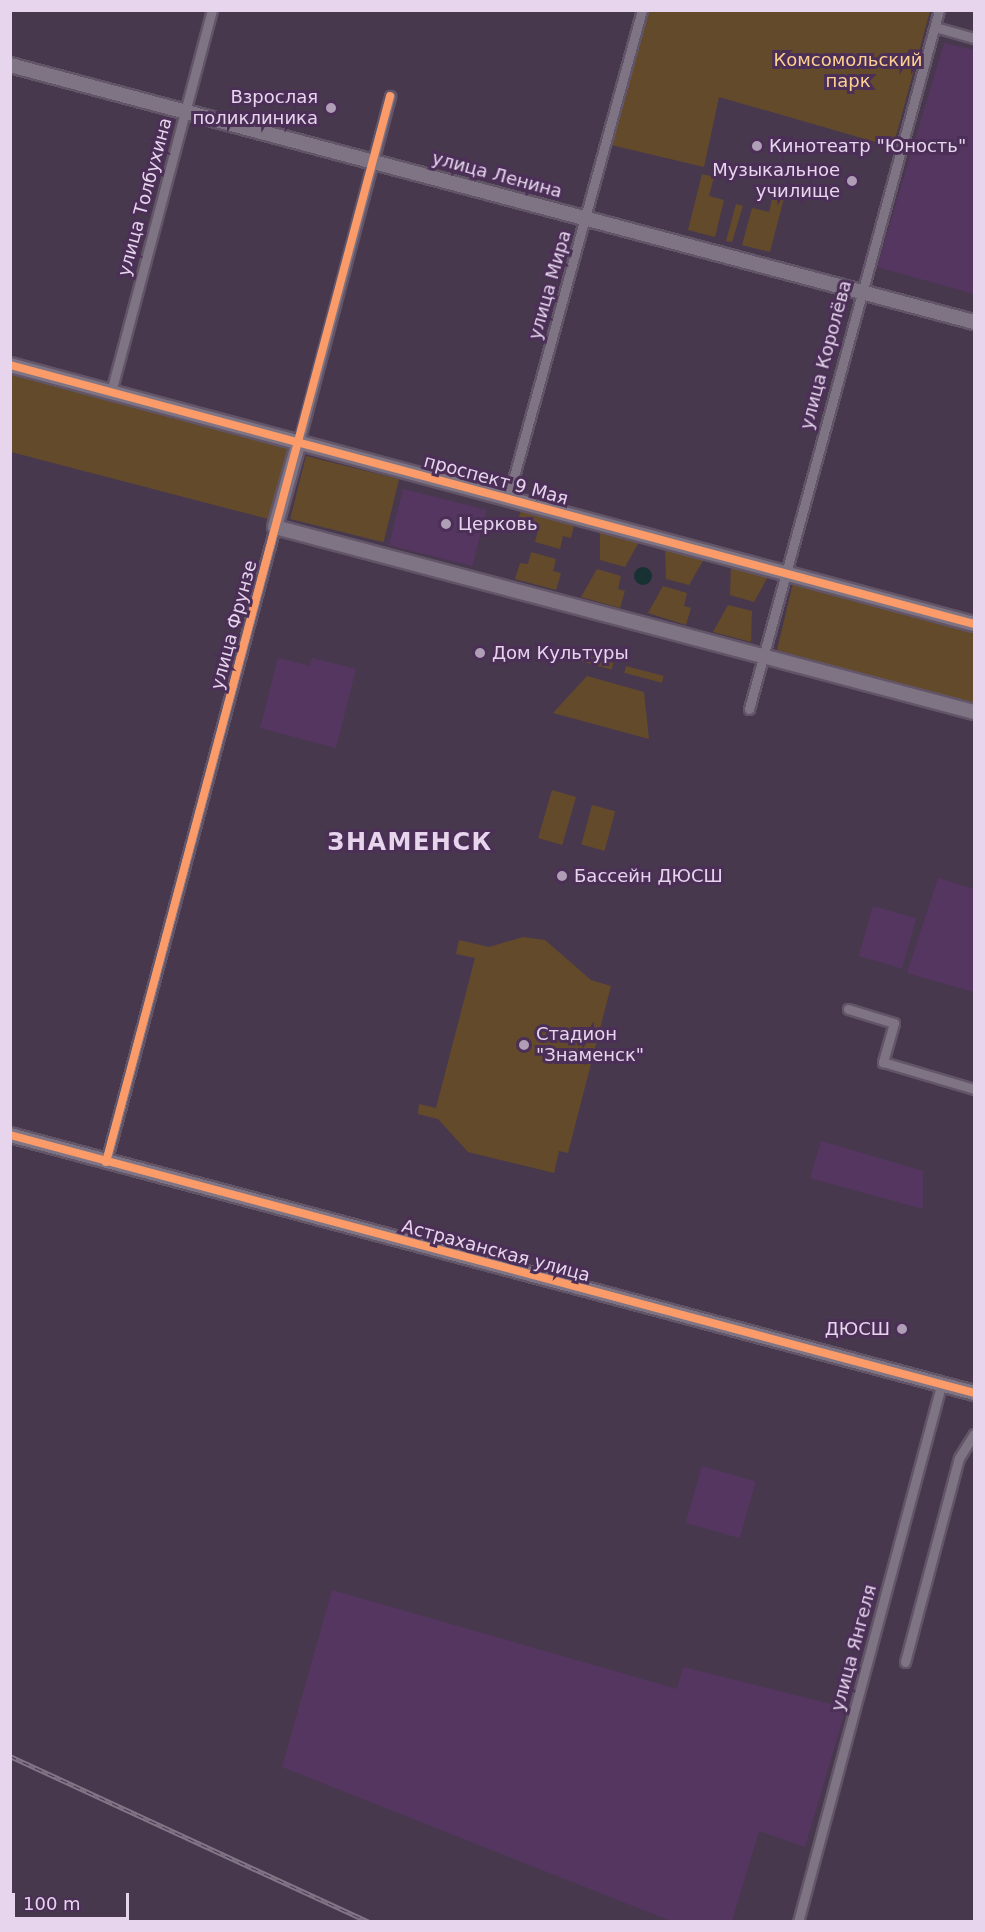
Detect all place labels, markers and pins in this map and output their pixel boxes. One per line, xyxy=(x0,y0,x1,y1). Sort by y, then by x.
place label: Взрослая поликлиника xyxy=(193,87,318,130)
marker: Взрослая поликлиника xyxy=(322,99,340,117)
place label: Кинотеатр "Юность" xyxy=(769,135,966,157)
marker: Кинотеатр "Юность" xyxy=(750,139,764,153)
place label: Музыкальное училище xyxy=(712,160,840,202)
marker: Музыкальное училище xyxy=(845,174,859,188)
place label: Церковь xyxy=(458,513,538,535)
marker: Церковь xyxy=(439,517,453,531)
place label: Дом Культуры xyxy=(492,642,629,664)
marker: Дом Культуры xyxy=(473,646,487,660)
place label: Бассейн ДЮСШ xyxy=(574,865,723,887)
marker: Бассейн ДЮСШ xyxy=(555,869,569,883)
place label: Стадион "Знаменск" xyxy=(536,1024,644,1066)
marker: Стадион "Знаменск" xyxy=(517,1038,531,1052)
place label: ДЮСШ xyxy=(825,1318,890,1340)
marker: ДЮСШ xyxy=(895,1322,909,1336)

